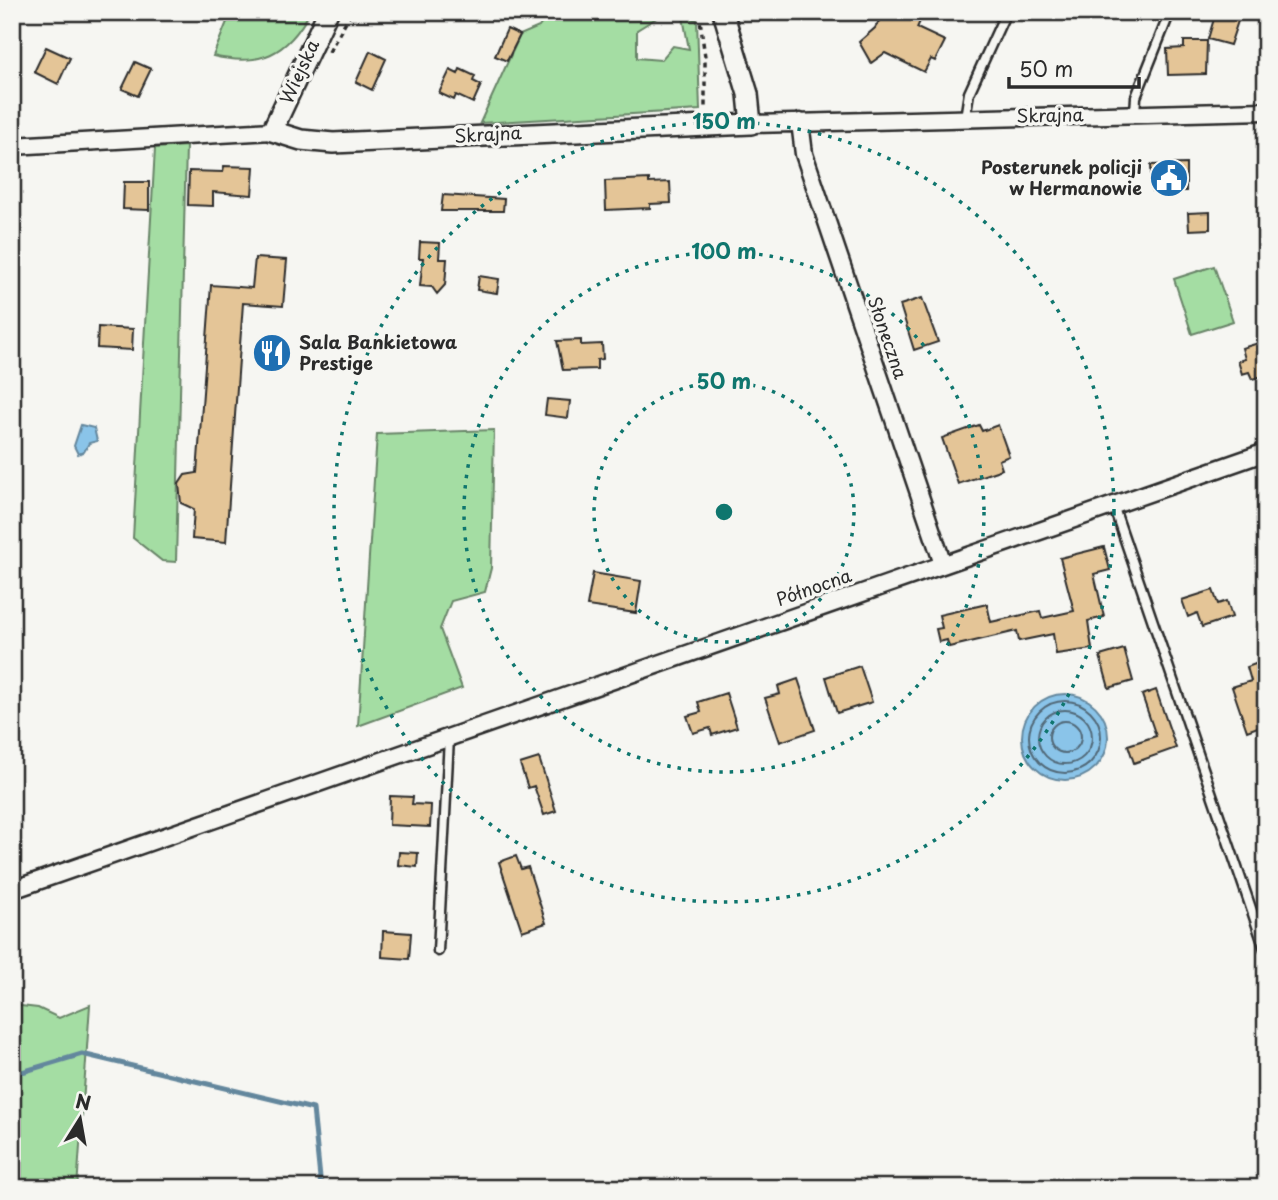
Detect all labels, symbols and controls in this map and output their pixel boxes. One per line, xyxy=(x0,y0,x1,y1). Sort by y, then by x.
street label: Wiejska xyxy=(272,34,326,108)
scale bar xyxy=(1009,46,1138,90)
text: 50 m xyxy=(1019,52,1073,84)
street label: Skrajna xyxy=(1016,100,1085,129)
text: 150 m xyxy=(692,104,756,136)
street label: Skrajna xyxy=(454,118,523,149)
place label: Posterunek policji w Hermanowie xyxy=(981,153,1142,201)
public building icon: Posterunek policji w Hermanowie xyxy=(1148,157,1190,199)
text: 100 m xyxy=(691,234,757,266)
street label: Słoneczna xyxy=(862,293,915,383)
place label: Sala Bankietowa Prestige xyxy=(299,328,457,376)
restaurant icon: Sala Bankietowa Prestige xyxy=(251,332,293,374)
text: 50 m xyxy=(697,364,751,396)
centre of rings xyxy=(712,500,736,524)
street label: Północna xyxy=(772,561,856,612)
north arrow xyxy=(46,1084,116,1154)
text: N xyxy=(73,1086,93,1117)

